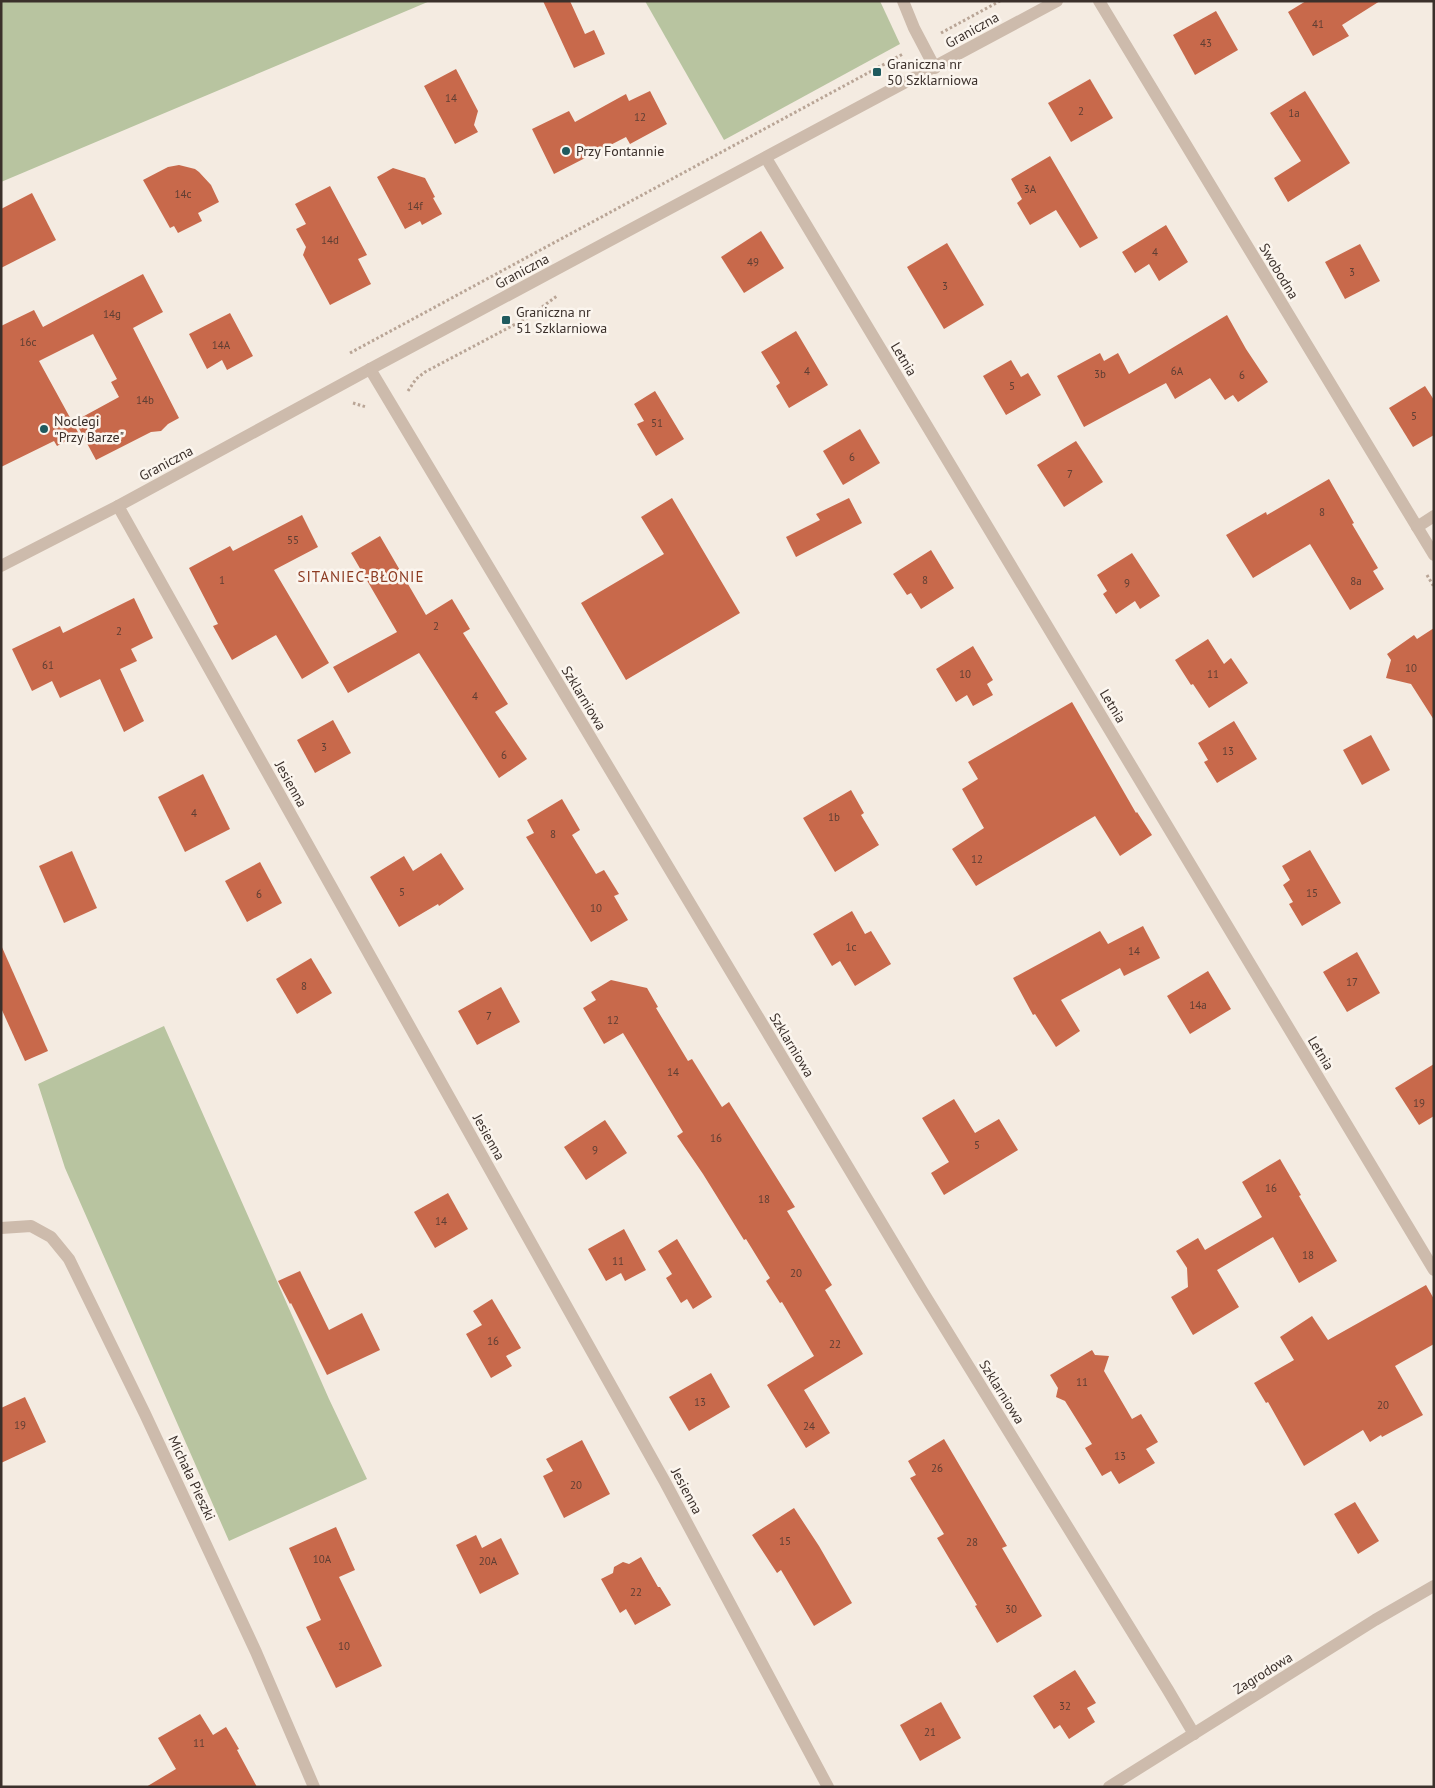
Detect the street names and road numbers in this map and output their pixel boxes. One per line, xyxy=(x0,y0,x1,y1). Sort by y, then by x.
street label: Graniczna xyxy=(942,8,1002,52)
street label: Swobodna xyxy=(1255,240,1303,302)
street label: Graniczna xyxy=(492,249,552,293)
street label: Letnia xyxy=(887,339,921,379)
street label: Graniczna xyxy=(136,441,196,485)
street label: Szklarniowa xyxy=(558,662,610,734)
street label: Letnia xyxy=(1096,686,1130,726)
street label: Jesienna xyxy=(270,757,311,810)
street label: Szklarniowa xyxy=(766,1009,818,1081)
street label: Letnia xyxy=(1304,1033,1338,1073)
street label: Jesienna xyxy=(468,1110,509,1163)
street label: Szklarniowa xyxy=(975,1357,1029,1427)
street label: Michała Pieszki xyxy=(164,1433,220,1523)
street label: Jesienna xyxy=(667,1464,707,1517)
street label: Zagrodowa xyxy=(1230,1648,1296,1698)

